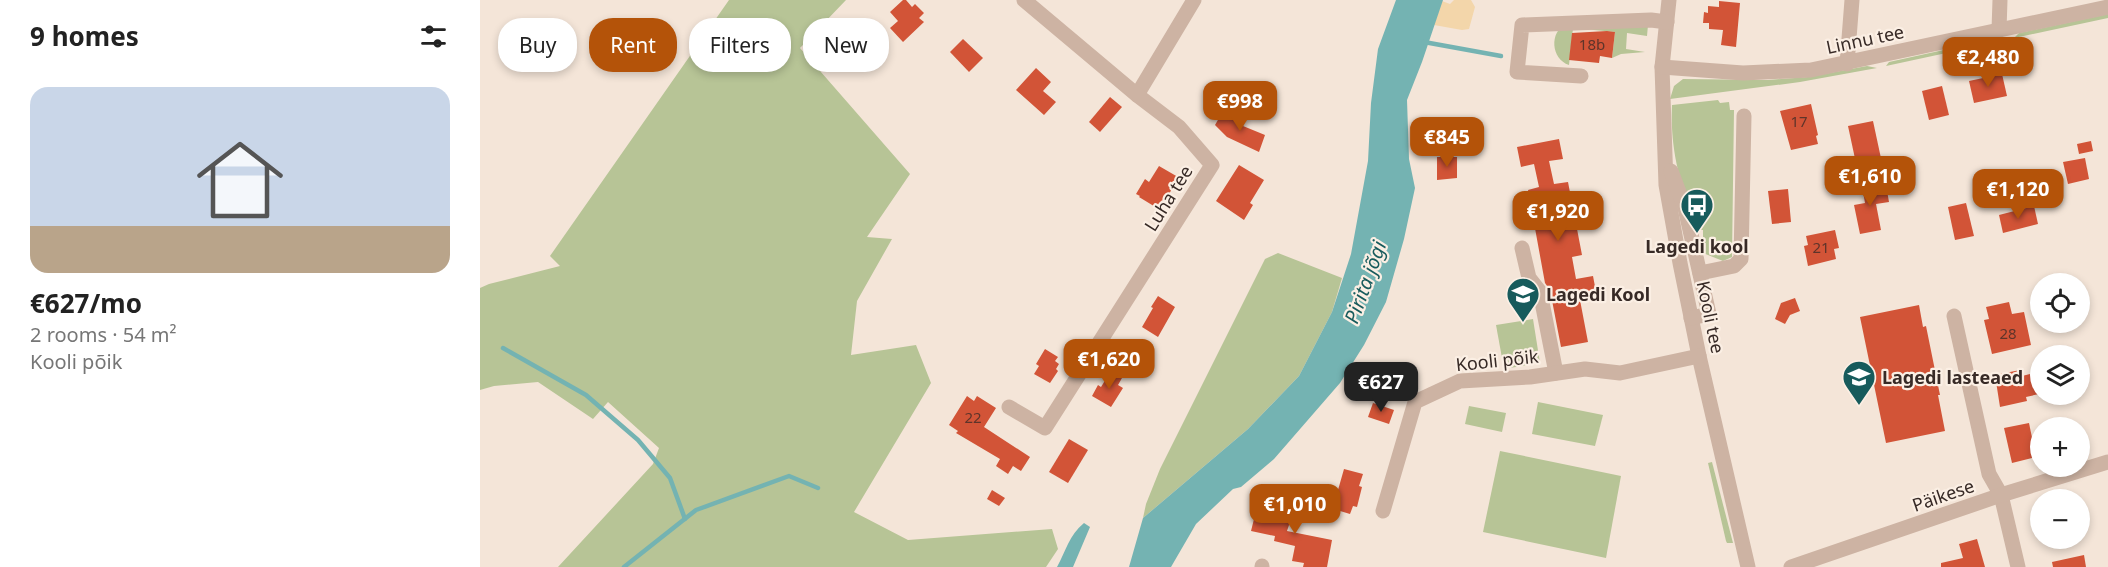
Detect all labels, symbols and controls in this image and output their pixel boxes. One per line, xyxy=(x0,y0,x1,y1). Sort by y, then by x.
text: 9 homes xyxy=(30,18,139,54)
chip: Buy xyxy=(498,18,577,72)
chip: Rent xyxy=(589,18,677,72)
chip: Filters xyxy=(689,18,791,72)
chip: New xyxy=(803,18,889,72)
street label: Linnu tee xyxy=(1824,19,1906,59)
icon: filters xyxy=(417,20,450,53)
house number: 18b xyxy=(1579,34,1605,54)
pin: €2,480 xyxy=(1939,37,2037,88)
text: €2,480 xyxy=(1957,43,2019,70)
pin: €998 xyxy=(1204,81,1276,132)
text: €998 xyxy=(1217,87,1263,114)
house number: 17 xyxy=(1790,111,1808,131)
pin: €845 xyxy=(1411,117,1483,168)
text: €845 xyxy=(1424,123,1470,150)
icon: home xyxy=(186,126,294,234)
pin: €1,610 xyxy=(1821,156,1919,207)
street label: Luha tee xyxy=(1138,161,1198,235)
text: €1,610 xyxy=(1839,162,1901,189)
pin: €1,120 xyxy=(1969,169,2067,220)
text: €1,120 xyxy=(1987,175,2049,202)
bus stop icon: Lagedi kool xyxy=(1679,187,1715,234)
pin: €1,920 xyxy=(1509,191,1607,242)
text: €1,920 xyxy=(1527,197,1589,224)
place label: Lagedi kool xyxy=(1645,234,1749,258)
water label: Pirita jõgi xyxy=(1338,236,1393,327)
house number: 21 xyxy=(1812,237,1830,257)
map controls xyxy=(2030,273,2090,549)
button: locate xyxy=(2030,273,2090,333)
school or university icon: Lagedi Kool xyxy=(1505,276,1541,323)
street label: Kooli tee xyxy=(1692,278,1730,356)
place label: Lagedi Kool xyxy=(1546,282,1650,306)
text: €627/mo xyxy=(30,285,142,321)
text: 2 rooms · 54 m² xyxy=(30,321,177,348)
house number: 28 xyxy=(1999,323,2017,343)
pin: €1,620 xyxy=(1060,339,1158,390)
street label: Kooli põik xyxy=(1454,344,1540,376)
text: €1,620 xyxy=(1078,345,1140,372)
button: layers xyxy=(2030,345,2090,405)
text: Kooli põik xyxy=(30,348,122,375)
school or university icon: Lagedi lasteaed xyxy=(1841,359,1877,406)
pin: €627 xyxy=(1345,362,1417,413)
place label: Lagedi lasteaed xyxy=(1882,365,2023,389)
text: €627 xyxy=(1358,368,1404,395)
house number: 22 xyxy=(964,407,982,427)
button: + xyxy=(2030,417,2090,477)
street label: Päikese xyxy=(1909,473,1977,517)
pin: €1,010 xyxy=(1246,484,1344,535)
button: − xyxy=(2030,489,2090,549)
text: €1,010 xyxy=(1264,490,1326,517)

